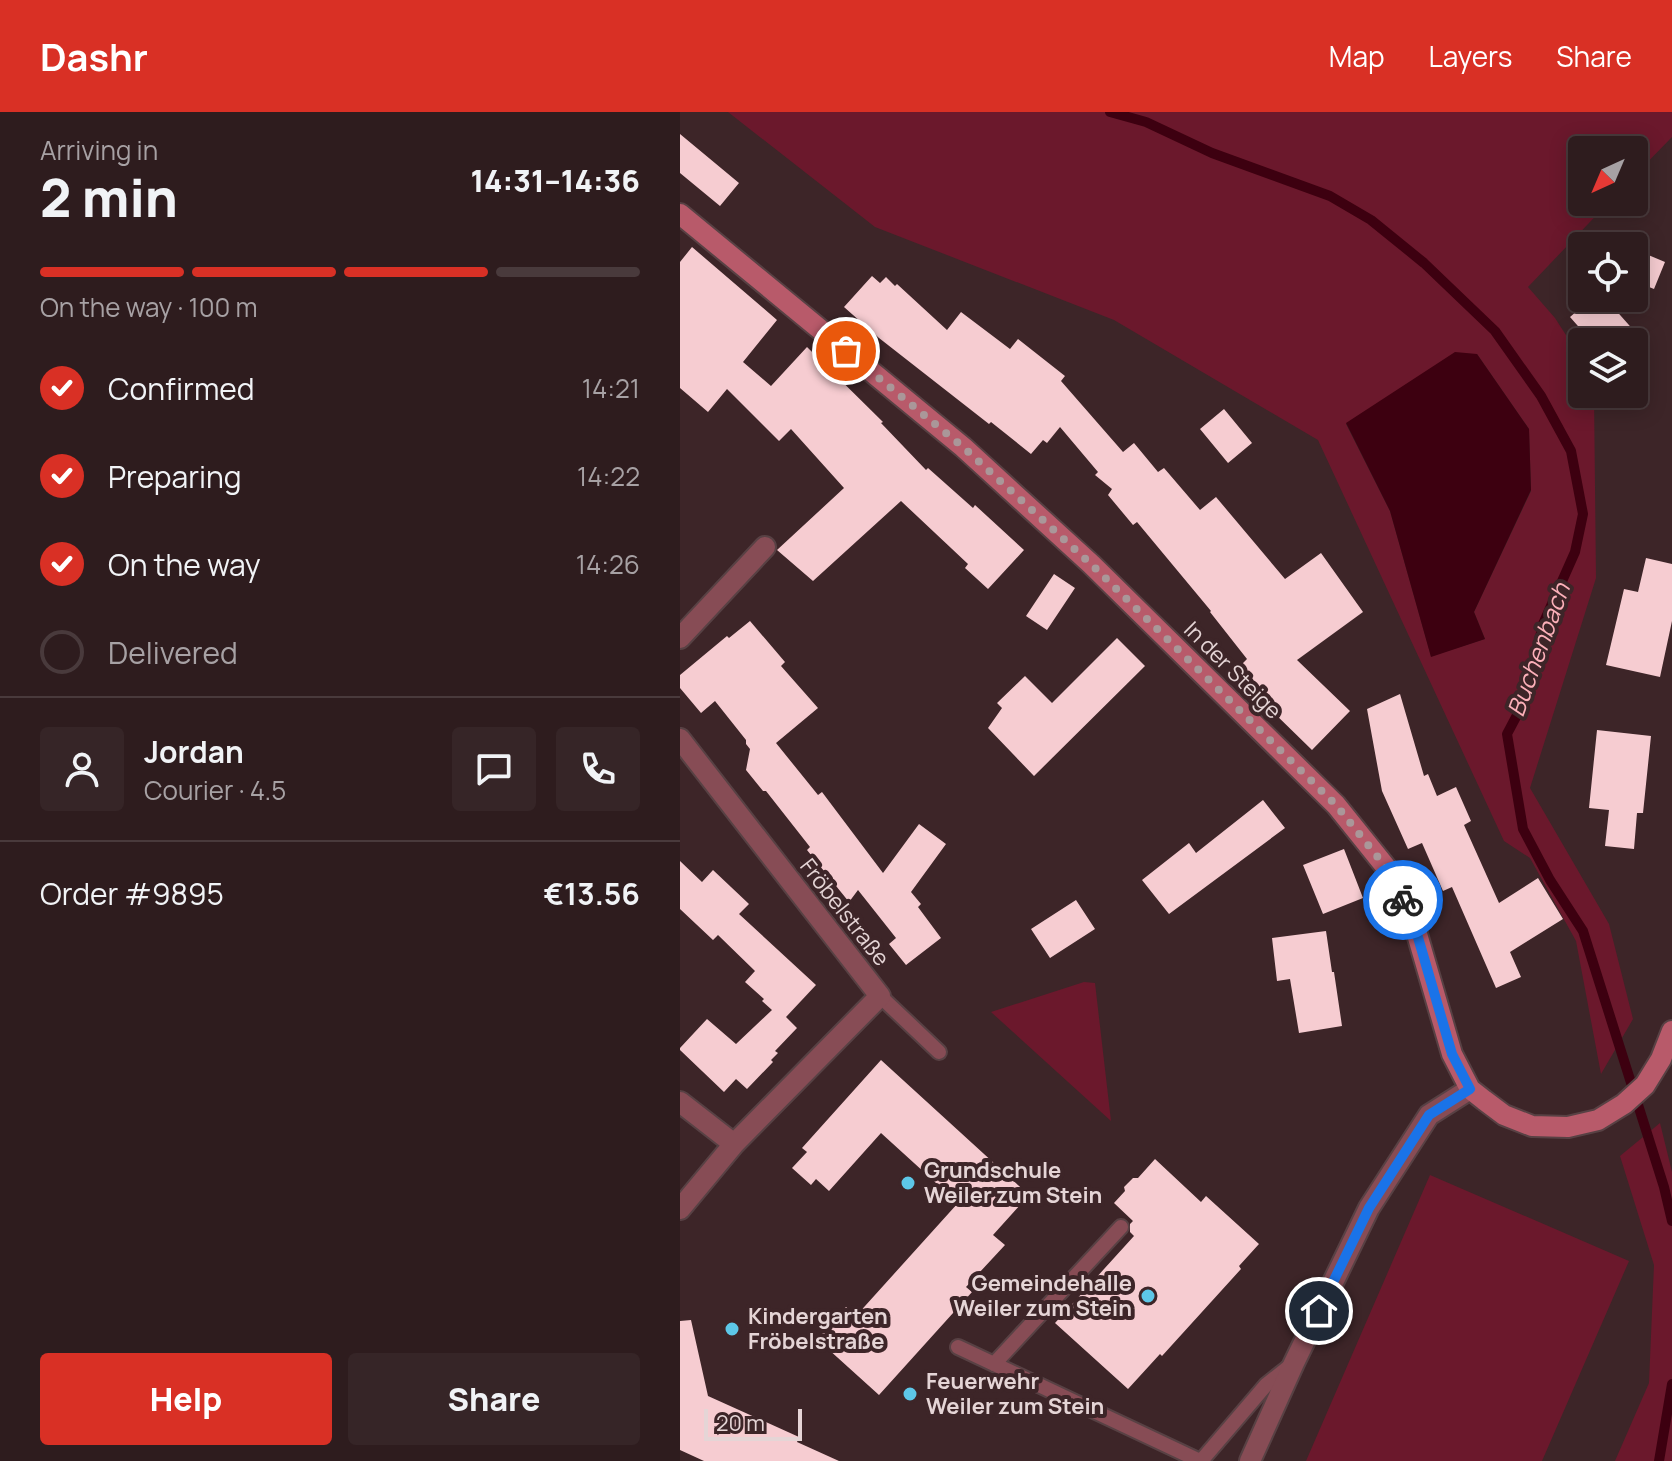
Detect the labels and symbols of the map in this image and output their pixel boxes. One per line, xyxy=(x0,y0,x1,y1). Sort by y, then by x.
north arrow xyxy=(1568,136,1648,216)
pin xyxy=(812,317,880,385)
water label: Buchenbach xyxy=(1498,578,1577,721)
street label: In der Steige xyxy=(1178,615,1288,725)
street label: Fröbelstraße xyxy=(793,852,897,972)
courier xyxy=(1363,860,1443,940)
place label: Grundschule Weiler zum Stein xyxy=(924,1155,1102,1210)
marker: Grundschule Weiler zum Stein xyxy=(899,1174,917,1192)
place label: Gemeindehalle Weiler zum Stein xyxy=(954,1268,1132,1323)
pin xyxy=(1285,1277,1353,1345)
marker: Gemeindehalle Weiler zum Stein xyxy=(1139,1287,1157,1305)
place label: Kindergarten Fröbelstraße xyxy=(748,1301,888,1356)
marker: Kindergarten Fröbelstraße xyxy=(723,1320,741,1338)
place label: Feuerwehr Weiler zum Stein xyxy=(926,1366,1104,1421)
marker: Feuerwehr Weiler zum Stein xyxy=(901,1385,919,1403)
scale bar xyxy=(704,1405,802,1441)

